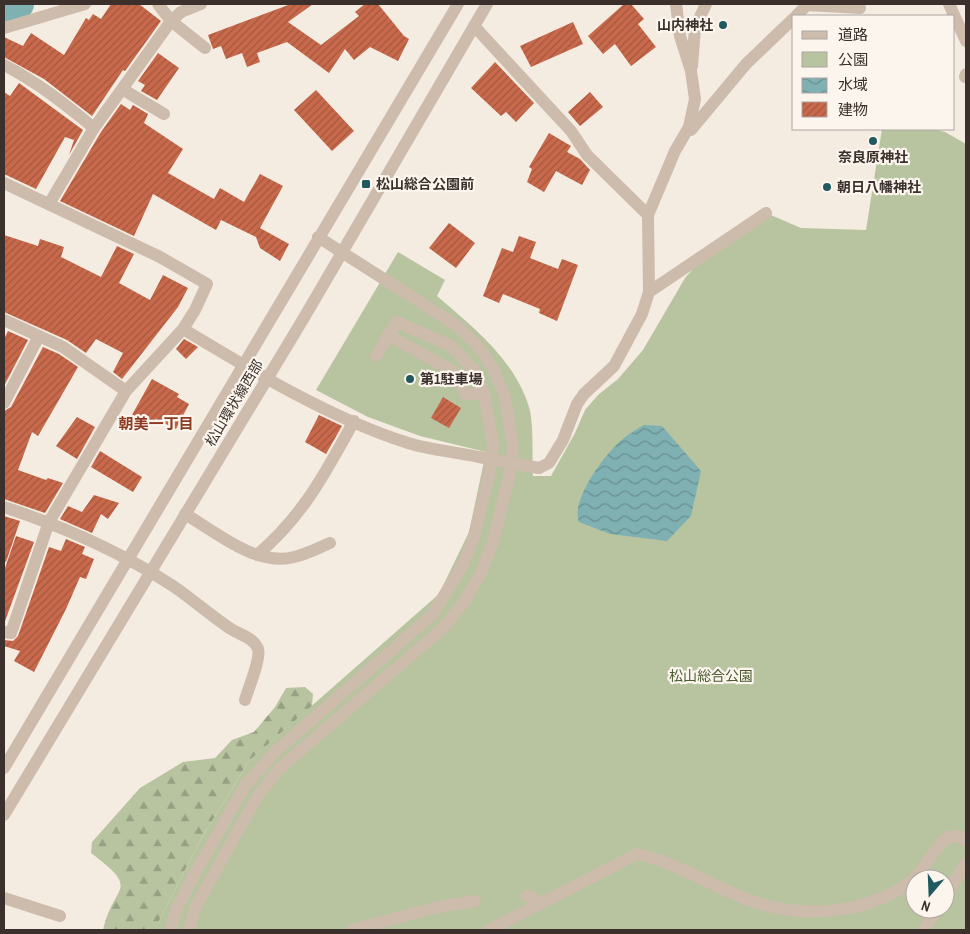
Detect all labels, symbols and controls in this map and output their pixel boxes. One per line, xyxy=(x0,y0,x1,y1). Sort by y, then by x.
legend xyxy=(792,15,955,130)
place label: 山内神社 xyxy=(657,16,713,34)
marker: 山内神社 xyxy=(717,19,729,31)
text: 道路 xyxy=(838,24,868,45)
text: 公園 xyxy=(838,49,868,70)
text: 水域 xyxy=(838,74,868,95)
text: 建物 xyxy=(838,99,868,120)
marker: 奈良原神社 xyxy=(867,135,879,147)
place label: 奈良原神社 xyxy=(838,148,908,166)
place label: 松山総合公園前 xyxy=(376,175,474,193)
marker: 松山総合公園前 xyxy=(360,178,372,190)
place label: 朝日八幡神社 xyxy=(837,178,921,196)
marker: 朝日八幡神社 xyxy=(821,181,833,193)
street label: 松山環状線西部 xyxy=(201,356,267,450)
place label: 第1駐車場 xyxy=(420,370,482,388)
marker: 第1駐車場 xyxy=(404,373,416,385)
district label: 朝美一丁目 xyxy=(118,413,194,434)
park label: 松山総合公園 xyxy=(669,667,753,685)
north arrow xyxy=(905,869,955,919)
text: N xyxy=(919,896,933,916)

